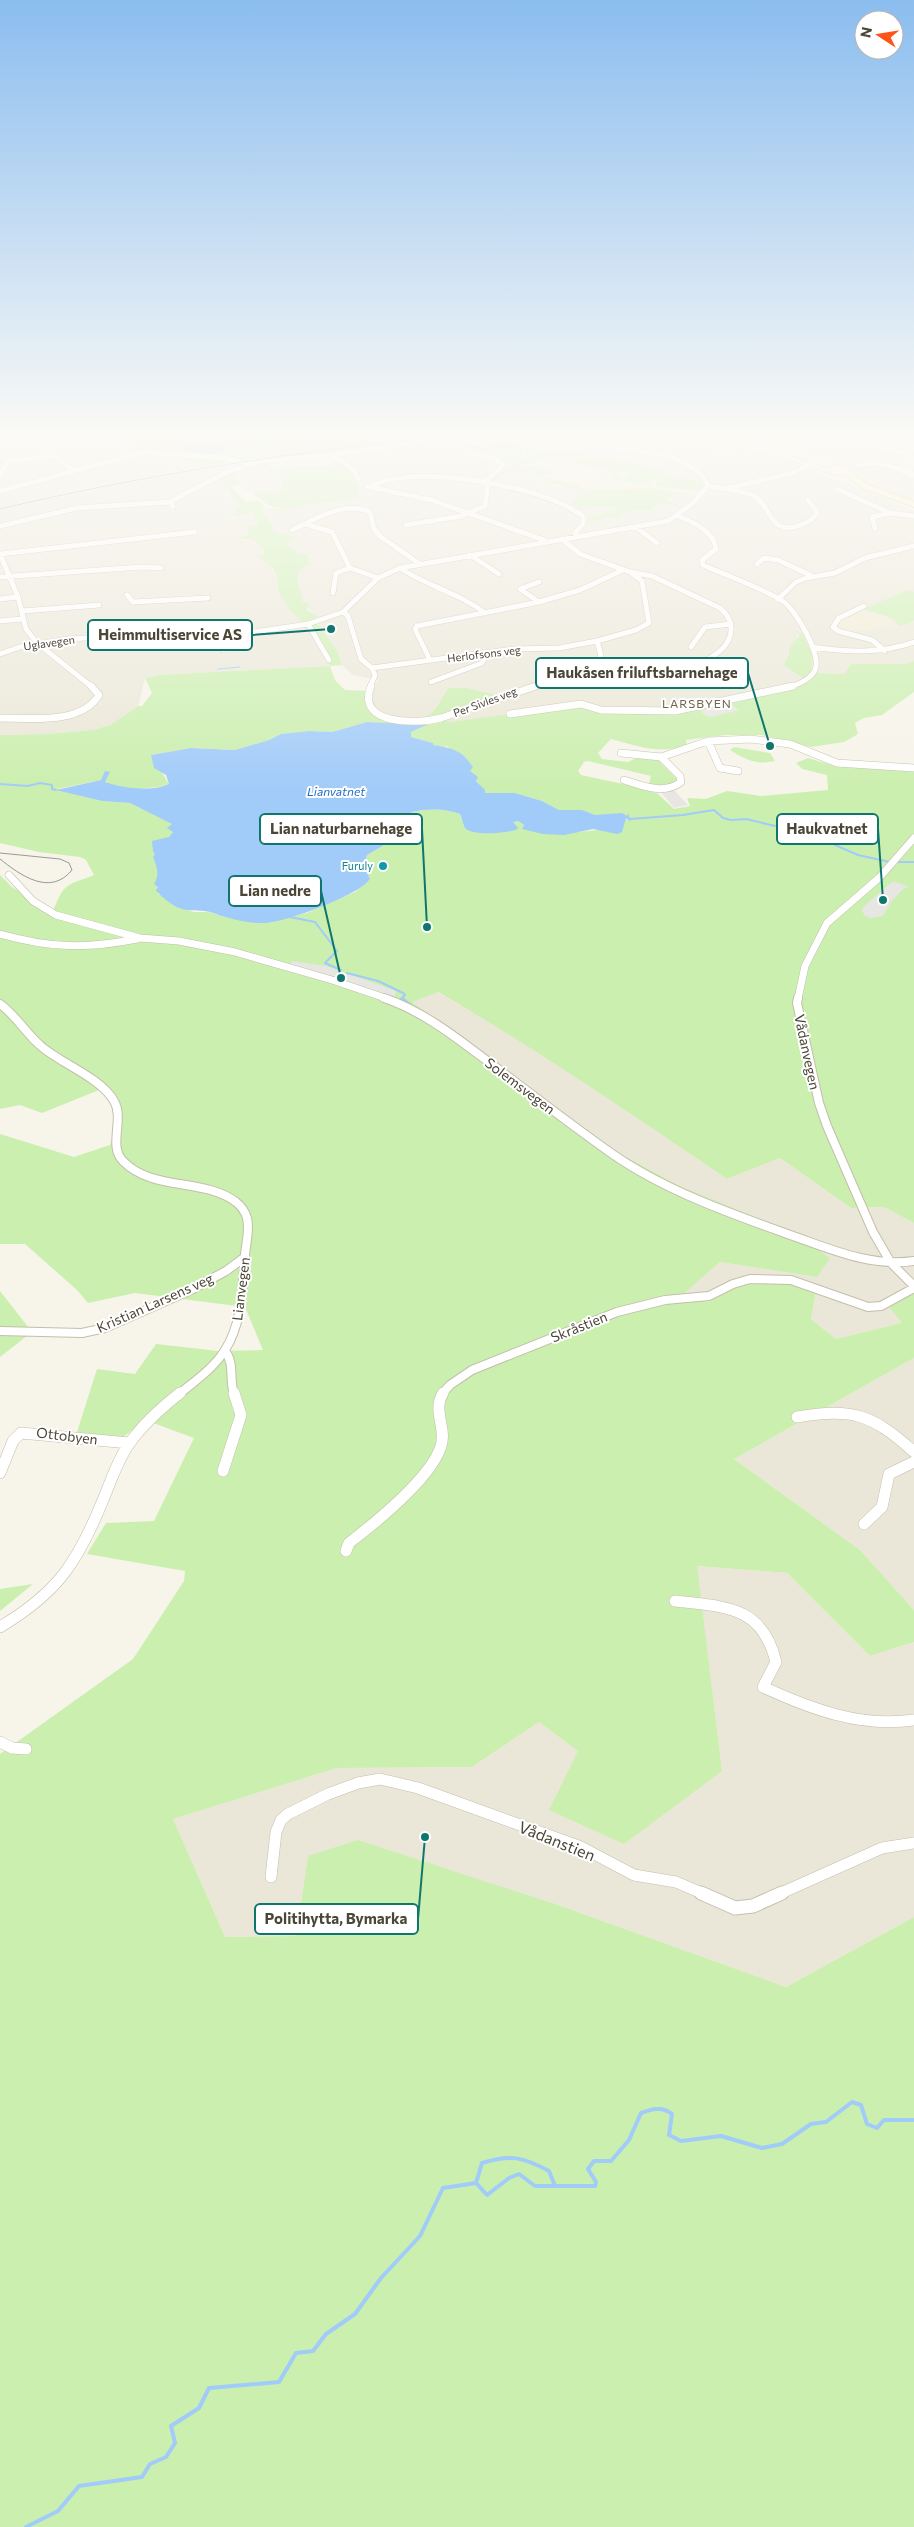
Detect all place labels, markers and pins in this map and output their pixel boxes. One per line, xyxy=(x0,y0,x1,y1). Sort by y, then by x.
callout: Heimmultiservice AS xyxy=(88,620,252,650)
callout: Haukåsen friluftsbarnehage xyxy=(536,658,748,688)
callout: Lian naturbarnehage xyxy=(260,814,422,844)
callout: Haukvatnet xyxy=(777,814,878,844)
place label: Furuly xyxy=(342,859,373,872)
marker: Furuly xyxy=(377,860,389,872)
callout: Lian nedre xyxy=(229,876,321,906)
callout: Politihytta, Bymarka xyxy=(255,1904,418,1934)

